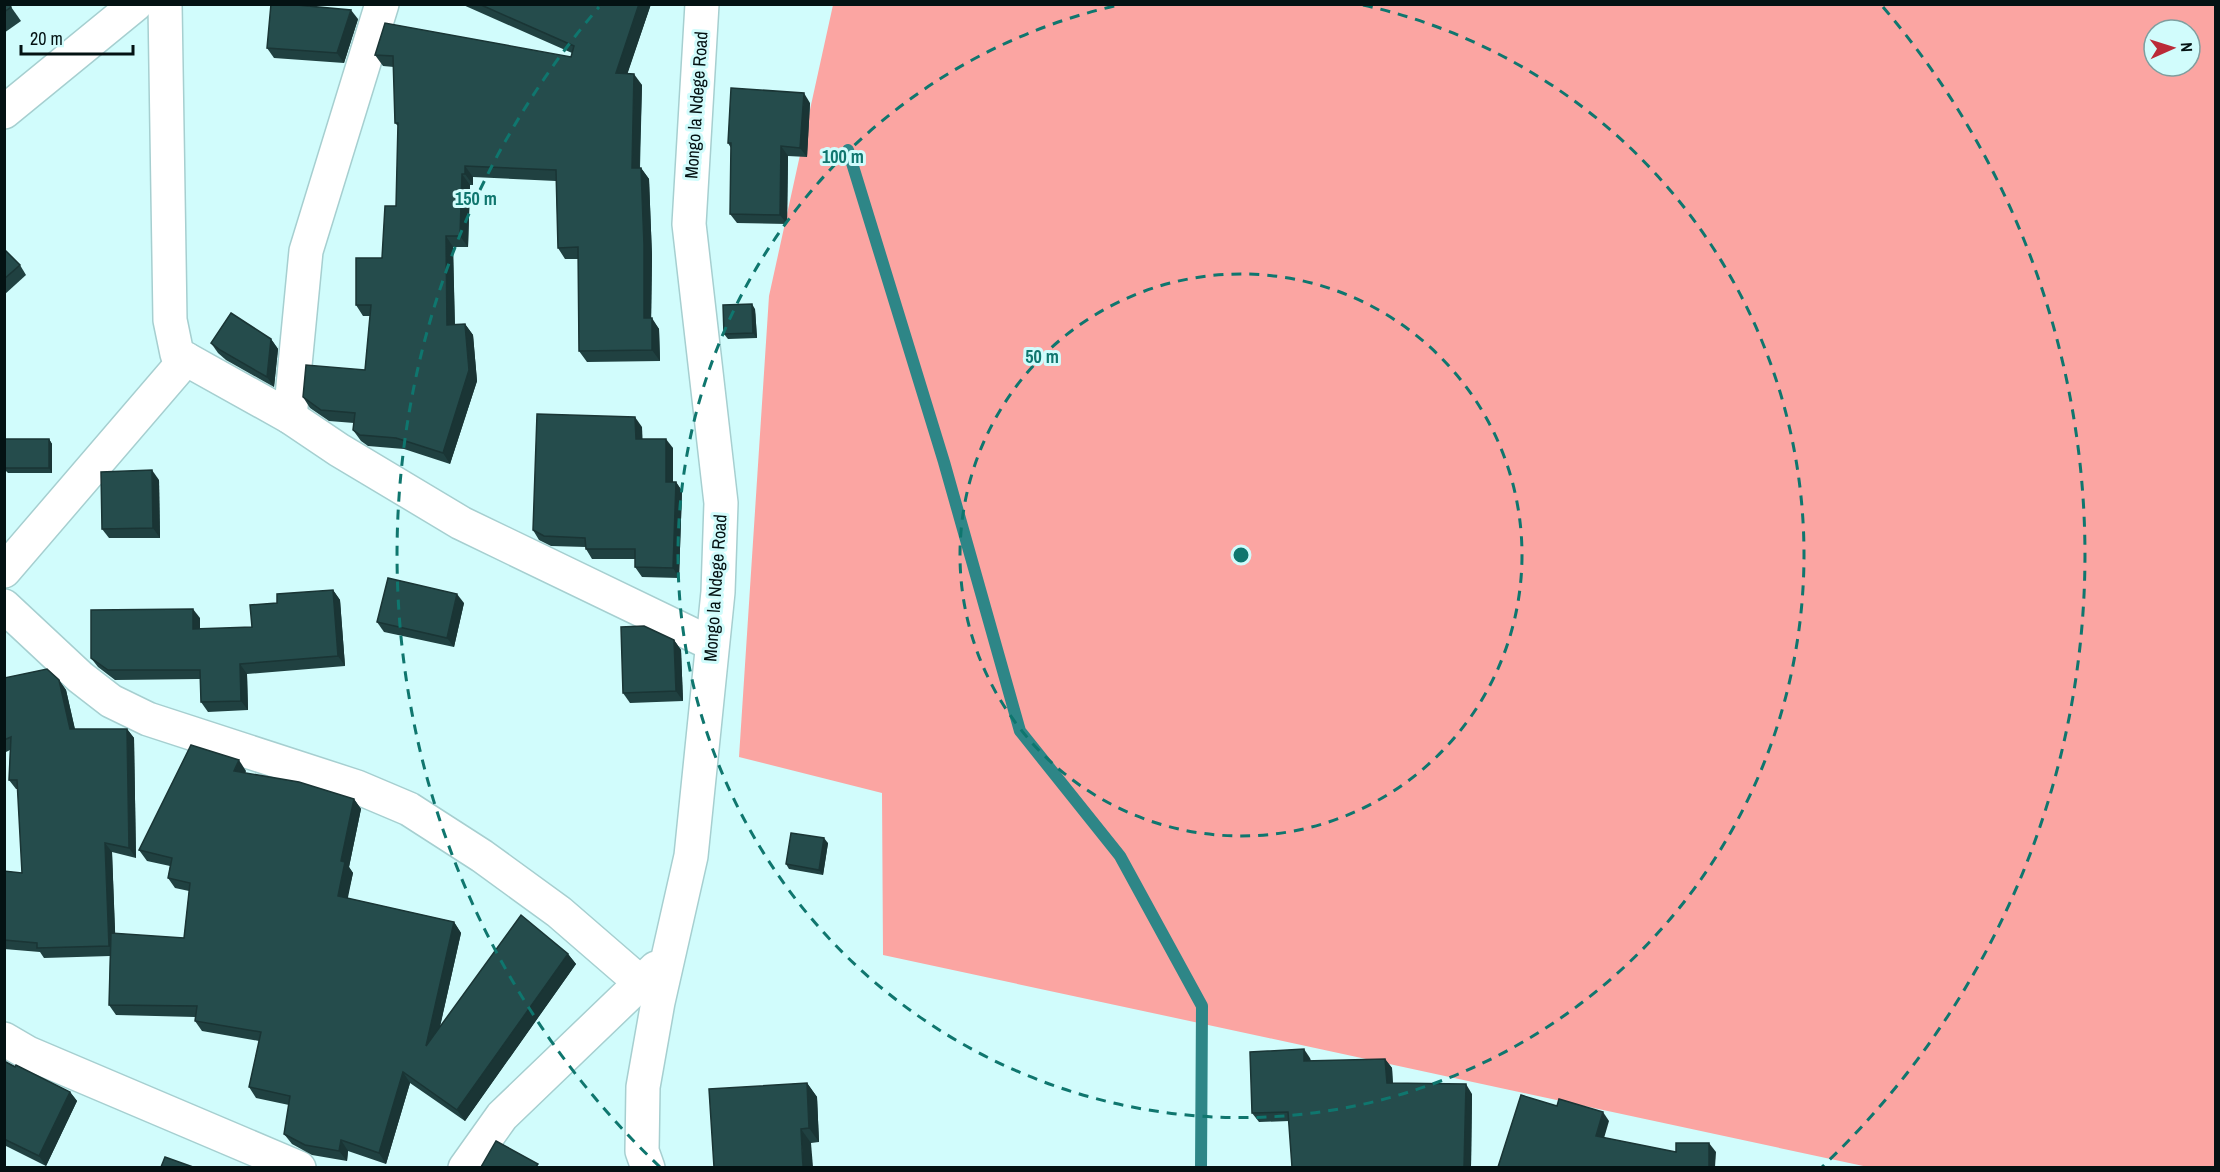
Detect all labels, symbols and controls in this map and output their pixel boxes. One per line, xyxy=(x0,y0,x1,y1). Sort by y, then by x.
scale bar xyxy=(21,18,134,56)
north arrow xyxy=(2142,18,2202,78)
text: 20 m xyxy=(30,26,63,51)
street label: Mongo la Ndege Road xyxy=(678,30,714,180)
text: N xyxy=(2176,42,2198,53)
text: 100 m xyxy=(822,144,864,169)
text: 150 m xyxy=(455,186,497,211)
text: 50 m xyxy=(1025,344,1059,369)
street label: Mongo la Ndege Road xyxy=(697,513,733,663)
centre of rings xyxy=(1231,545,1251,565)

